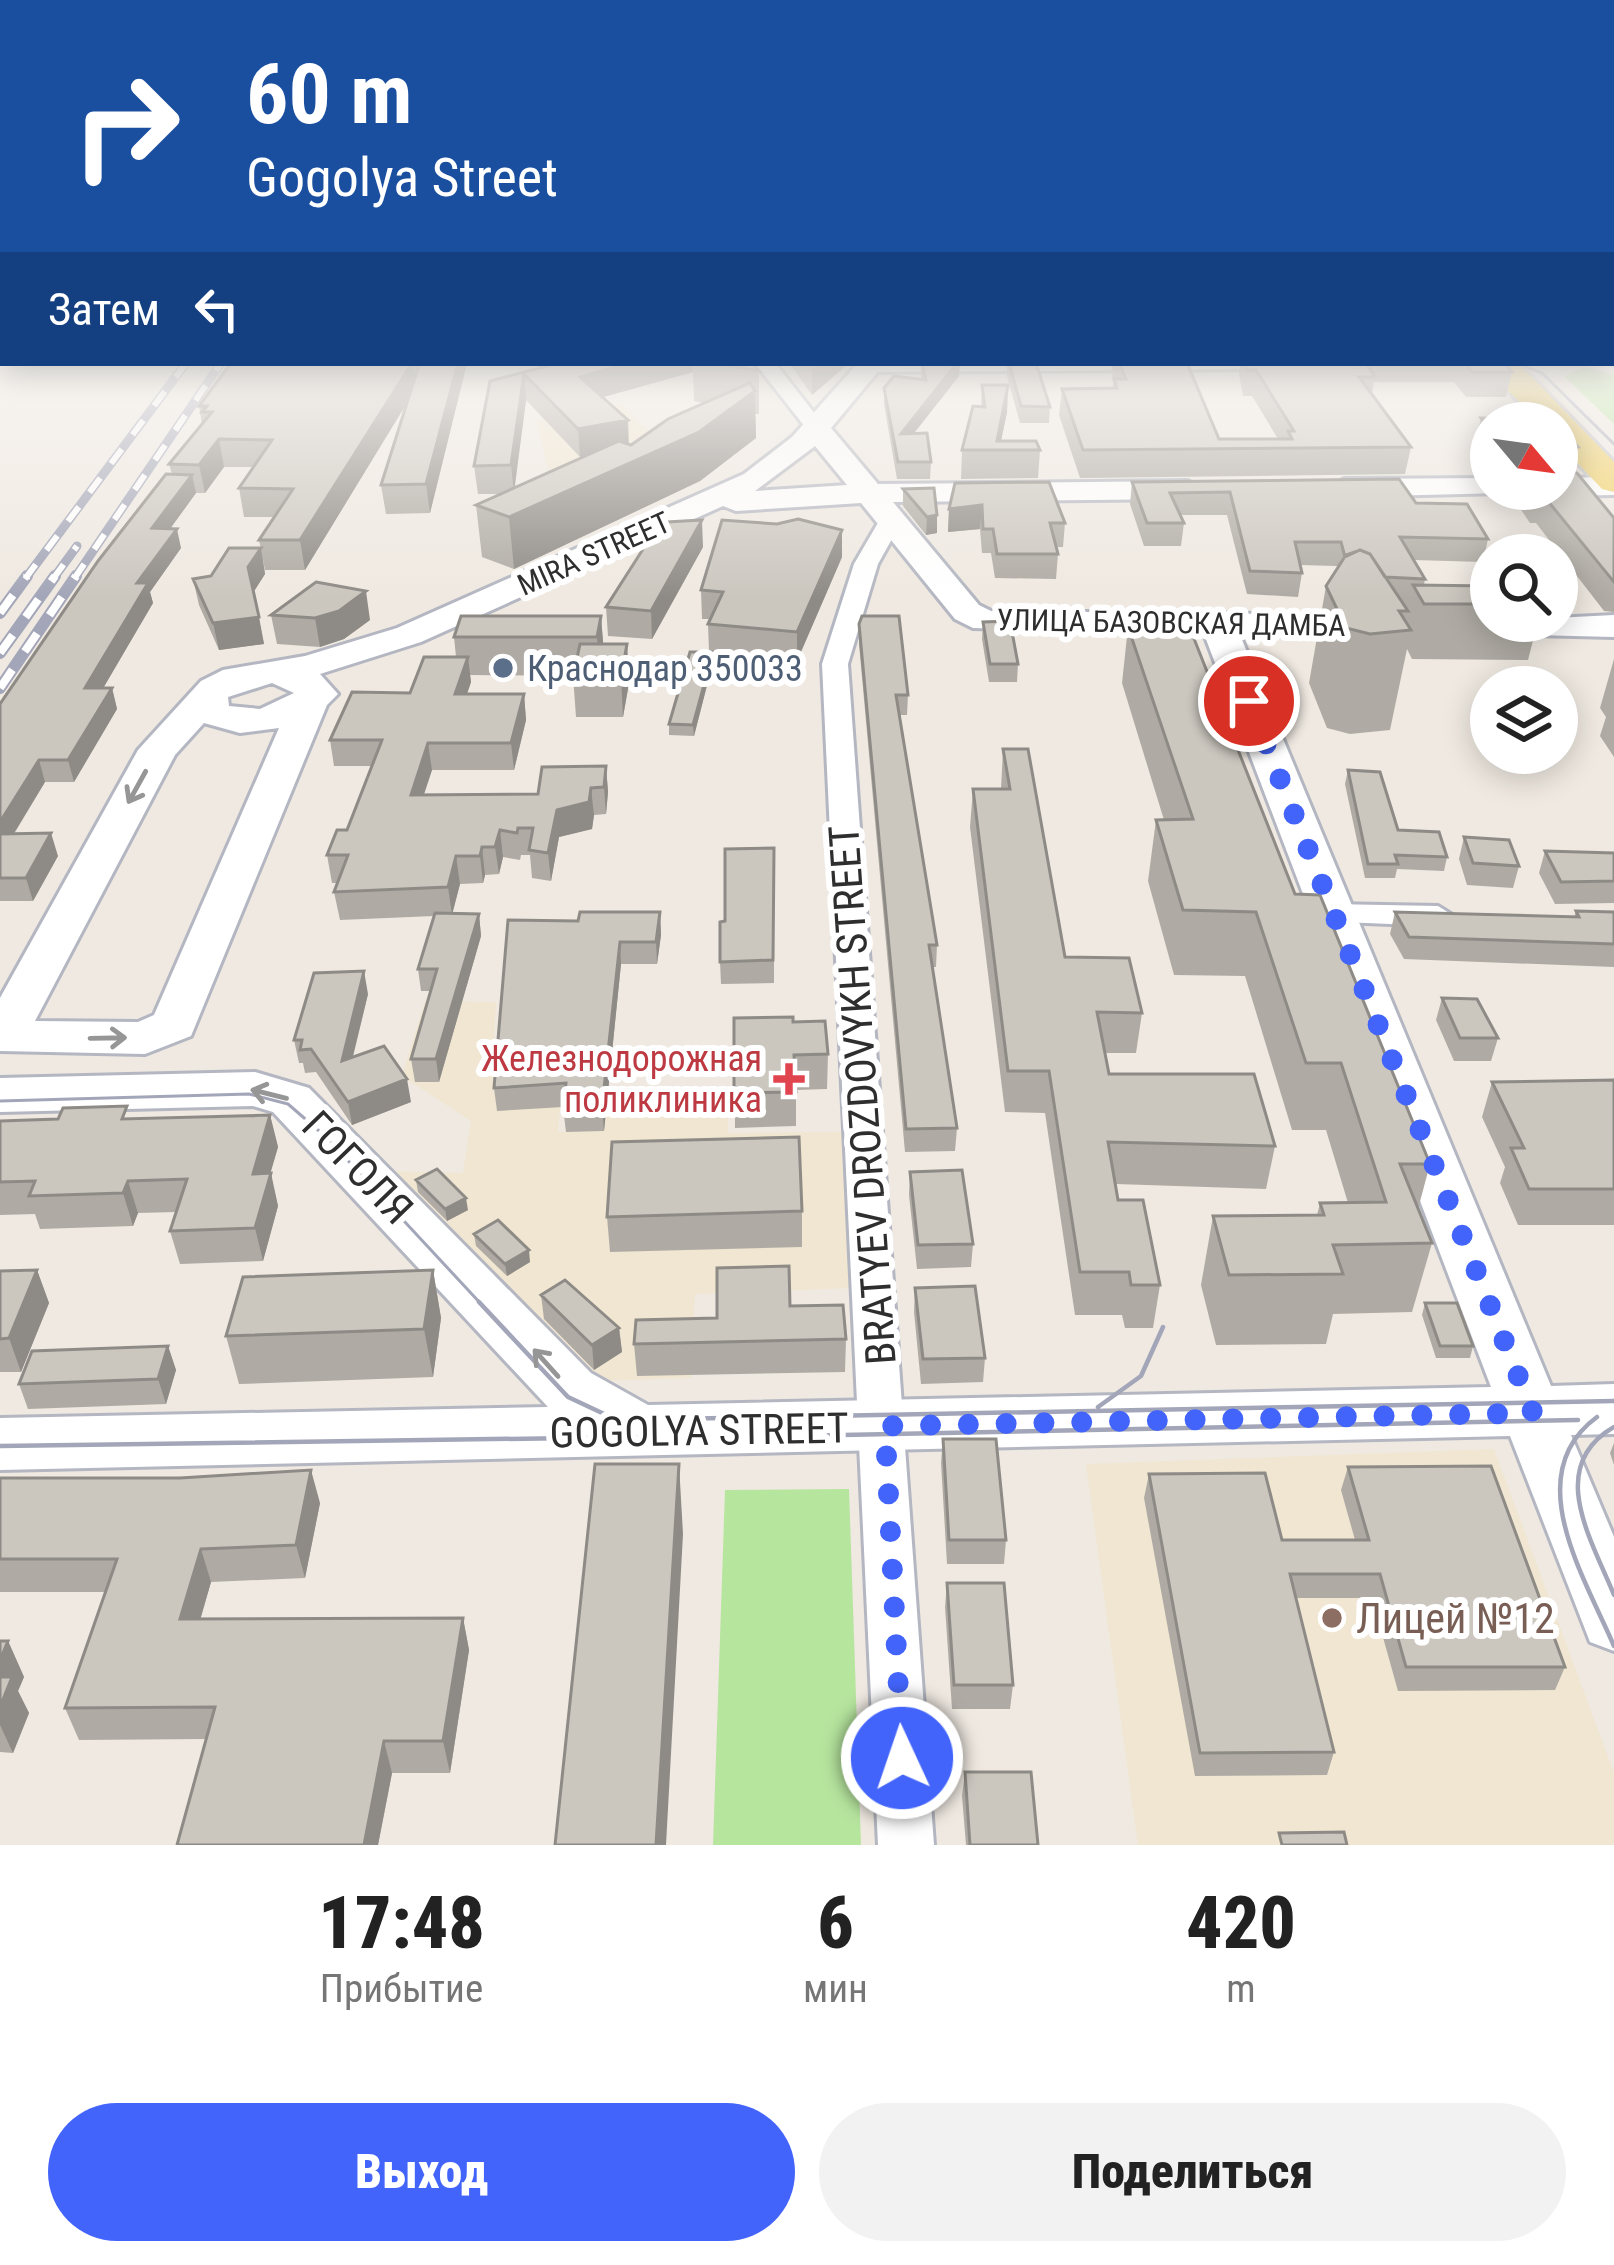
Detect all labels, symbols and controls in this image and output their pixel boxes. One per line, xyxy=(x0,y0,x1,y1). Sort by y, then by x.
text: 60 m xyxy=(246,45,413,144)
icon: right xyxy=(48,48,204,204)
text: Gogolya Street xyxy=(246,146,558,209)
icon: left xyxy=(184,276,250,342)
text: Затем xyxy=(48,283,160,336)
north arrow xyxy=(1470,402,1578,510)
map controls xyxy=(1470,402,1578,774)
street label: MIRA STREET xyxy=(512,504,675,603)
button: search xyxy=(1470,534,1578,642)
street label: УЛИЦА БАЗОВСКАЯ ДАМБА xyxy=(996,602,1346,643)
place label: Краснодар 350033 xyxy=(527,648,803,690)
pin xyxy=(1198,650,1300,752)
marker: Краснодар 350033 xyxy=(490,655,516,681)
button: layers xyxy=(1470,666,1578,774)
icon: arrive xyxy=(1216,668,1282,734)
one-way arrow xyxy=(125,769,148,804)
street label: BRATYEV DROZDOVYKH STREET xyxy=(819,823,906,1367)
one-way arrow xyxy=(88,1027,127,1050)
place label: Железнодорожная поликлиника xyxy=(481,1038,762,1121)
marker: Железнодорожная поликлиника xyxy=(773,1063,805,1095)
one-way arrow xyxy=(251,1082,289,1104)
street label: ГОГОЛЯ xyxy=(292,1101,423,1234)
one-way arrow xyxy=(532,1349,560,1379)
street label: GOGOLYA STREET xyxy=(549,1403,849,1458)
place label: Лицей №12 xyxy=(1356,1594,1555,1643)
marker: Лицей №12 xyxy=(1319,1605,1345,1631)
position arrow xyxy=(839,1695,965,1821)
text: 17:48 xyxy=(318,1881,485,1966)
text: 6 xyxy=(817,1881,854,1966)
text: 420 xyxy=(1186,1881,1296,1966)
text: Прибытие xyxy=(320,1966,483,2012)
text: мин xyxy=(803,1966,868,2012)
text: m xyxy=(1226,1966,1256,2012)
button: Выход xyxy=(48,2103,795,2241)
button: Поделиться xyxy=(819,2103,1566,2241)

